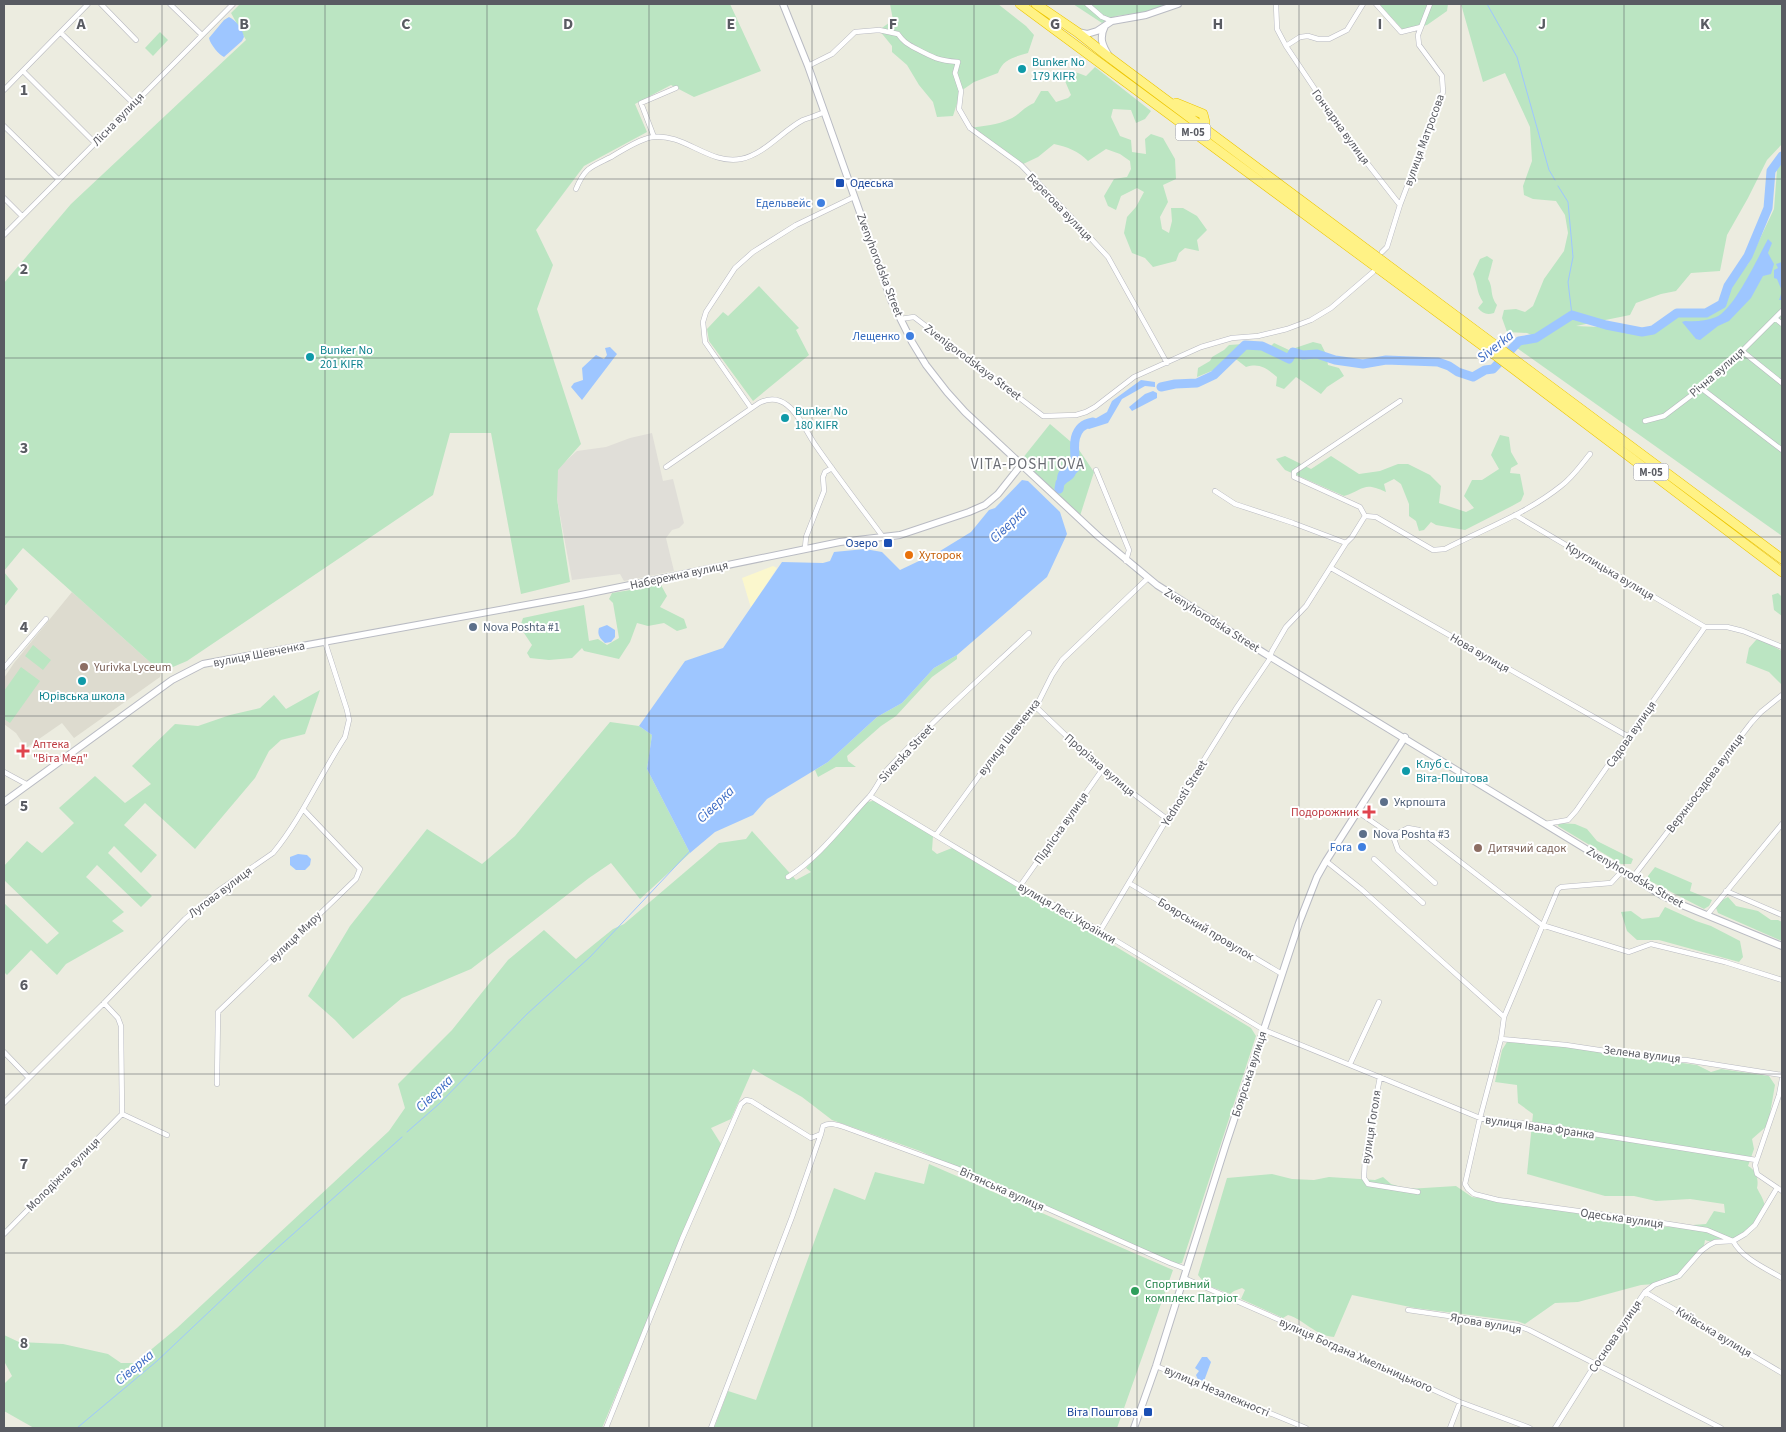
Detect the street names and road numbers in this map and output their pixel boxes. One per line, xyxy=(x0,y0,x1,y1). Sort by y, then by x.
street label: Гончарна вулиця xyxy=(1307,86,1374,169)
street label: Лісна вулиця xyxy=(88,89,148,150)
street label: вулиця Матросова xyxy=(1400,92,1449,189)
road number: М-05 xyxy=(1176,124,1210,140)
street label: Берегова вулиця xyxy=(1023,170,1097,245)
street label: Zvenyhorodska Street xyxy=(852,211,907,319)
street label: Zvenigorodskaya Street xyxy=(921,320,1025,405)
street label: Річна вулиця xyxy=(1686,343,1749,401)
road number: М-05 xyxy=(1634,464,1668,481)
street label: Круглицька вулиця xyxy=(1562,538,1657,605)
street label: Набережна вулиця xyxy=(628,557,730,594)
street label: Zvenyhorodska Street xyxy=(1161,584,1263,657)
street label: Нова вулиця xyxy=(1447,629,1513,677)
street label: вулиця Шевченка xyxy=(212,637,306,672)
street label: вулиця Шевченка xyxy=(974,695,1045,779)
street label: Садова вулиця xyxy=(1602,697,1661,771)
street label: Siverska Street xyxy=(875,720,938,786)
street label: Прорізна вулиця xyxy=(1061,730,1139,801)
street label: Верхньосадова вулиця xyxy=(1662,730,1748,836)
street label: Yednosti Street xyxy=(1157,757,1212,830)
street label: Підлісна вулиця xyxy=(1030,789,1093,868)
street label: Zvenyhorodska Street xyxy=(1583,843,1686,912)
street label: Лугова вулиця xyxy=(185,863,256,922)
street label: вулиця Лесі Українки xyxy=(1014,878,1119,949)
street label: Боярський провулок xyxy=(1154,894,1257,965)
street label: вулиця Миру xyxy=(265,907,326,967)
street label: Боярська вулиця xyxy=(1228,1029,1271,1119)
street label: Зелена вулиця xyxy=(1602,1041,1682,1068)
street label: вулиця Гоголя xyxy=(1357,1089,1386,1165)
street label: вулиця Івана Франка xyxy=(1484,1111,1596,1144)
street label: Молодіжна вулиця xyxy=(23,1134,104,1215)
street label: Вітянська вулиця xyxy=(957,1163,1047,1216)
street label: Одеська вулиця xyxy=(1579,1204,1664,1233)
street label: Соснова вулиця xyxy=(1585,1297,1646,1376)
street label: Київська вулиця xyxy=(1672,1303,1755,1362)
street label: Ярова вулиця xyxy=(1449,1309,1523,1338)
street label: вулиця Богдана Хмельницького xyxy=(1276,1314,1435,1397)
street label: вулиця Незалежності xyxy=(1162,1362,1272,1421)

